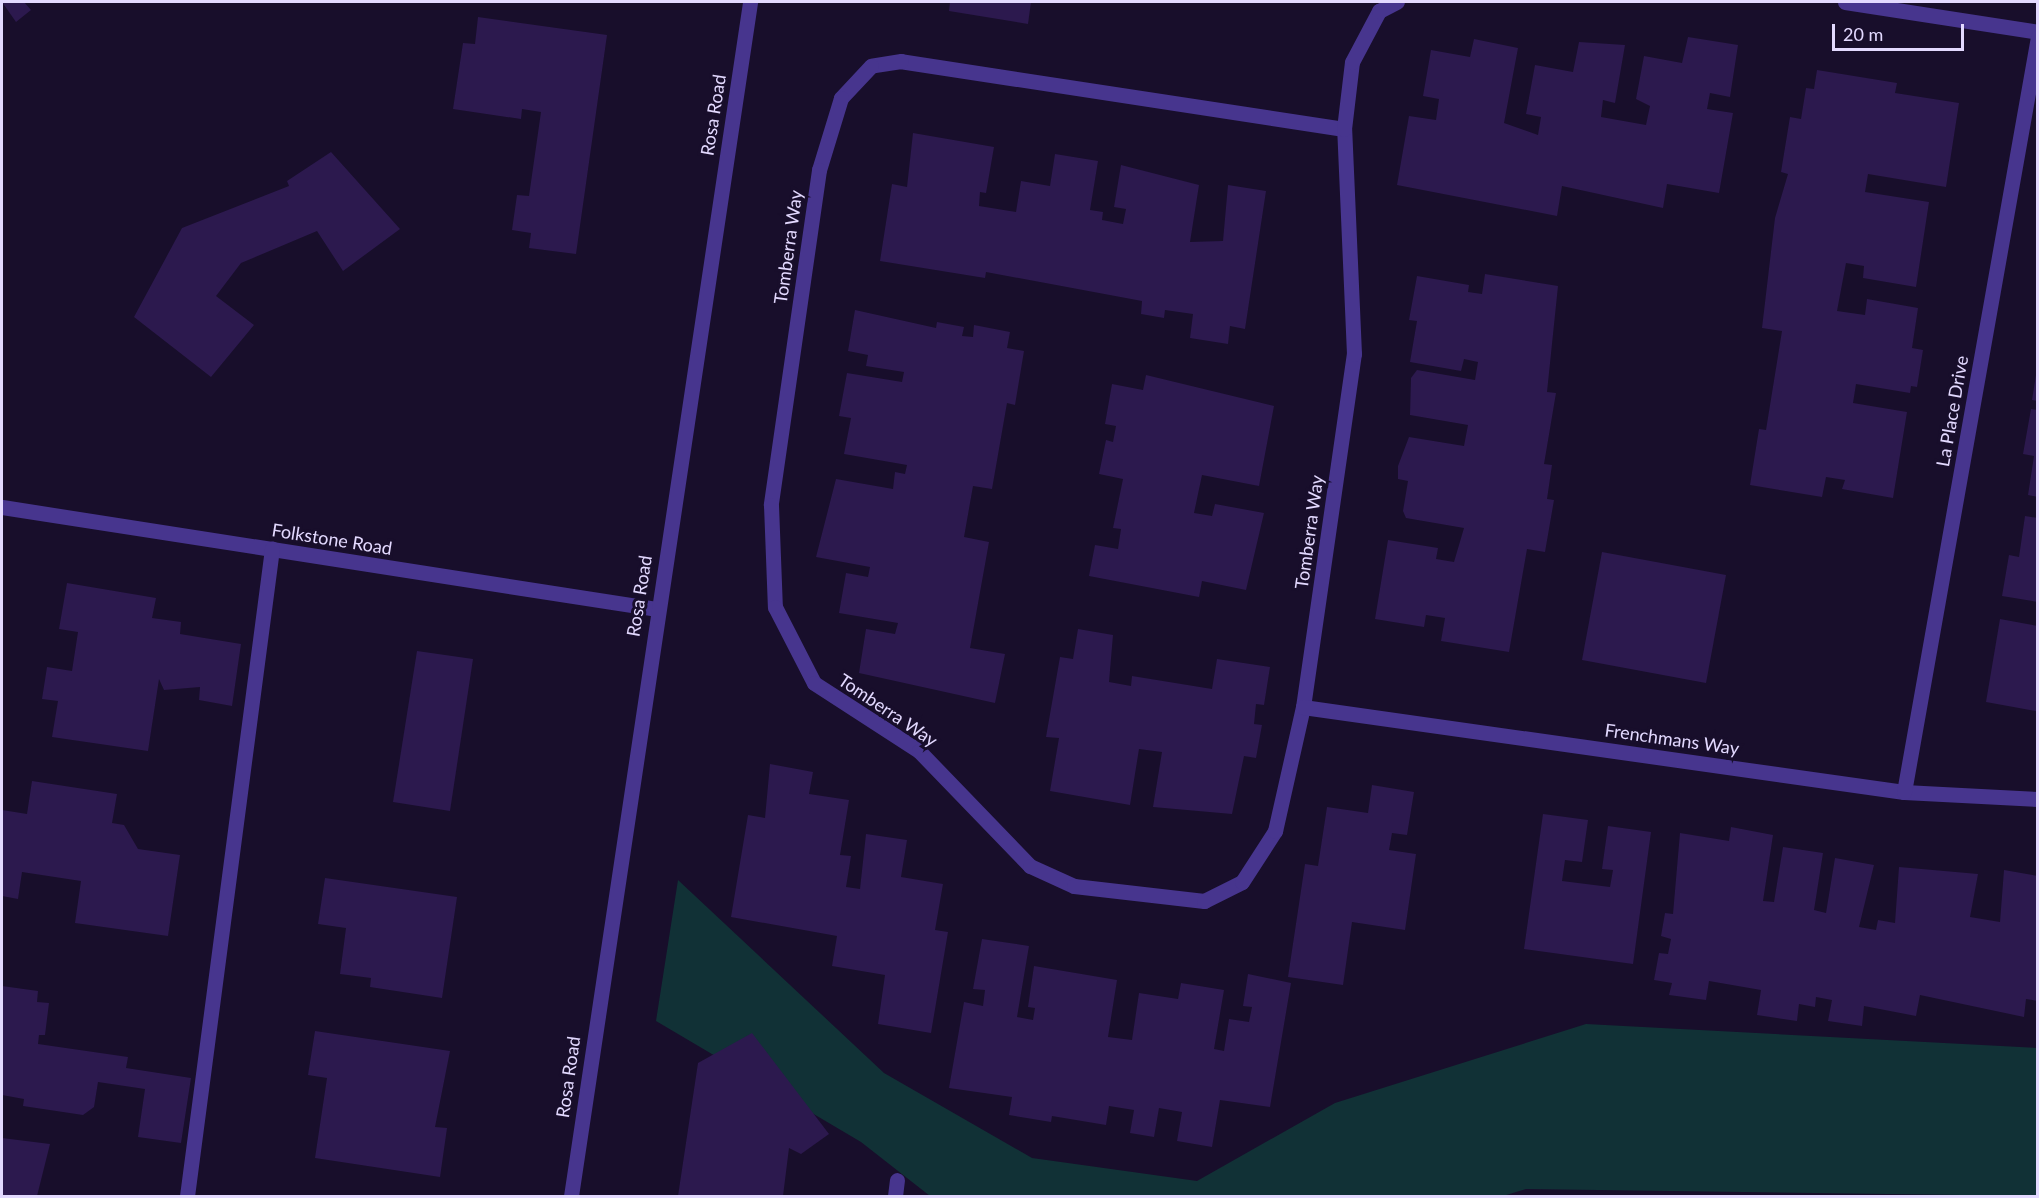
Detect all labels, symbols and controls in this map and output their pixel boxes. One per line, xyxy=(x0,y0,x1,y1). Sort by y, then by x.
scale bar xyxy=(1835,12,1967,50)
text: 20 m xyxy=(1843,23,1883,45)
street label: Rosa Road xyxy=(696,73,730,157)
street label: Tomberra Way xyxy=(769,188,807,306)
street label: La Place Drive xyxy=(1932,354,1972,468)
street label: Tomberra Way xyxy=(1290,473,1328,591)
street label: Folkstone Road xyxy=(270,519,394,559)
street label: Rosa Road xyxy=(622,554,656,638)
street label: Tomberra Way xyxy=(834,669,942,751)
street label: Frenchmans Way xyxy=(1603,719,1741,759)
street label: Rosa Road xyxy=(552,1035,584,1119)

